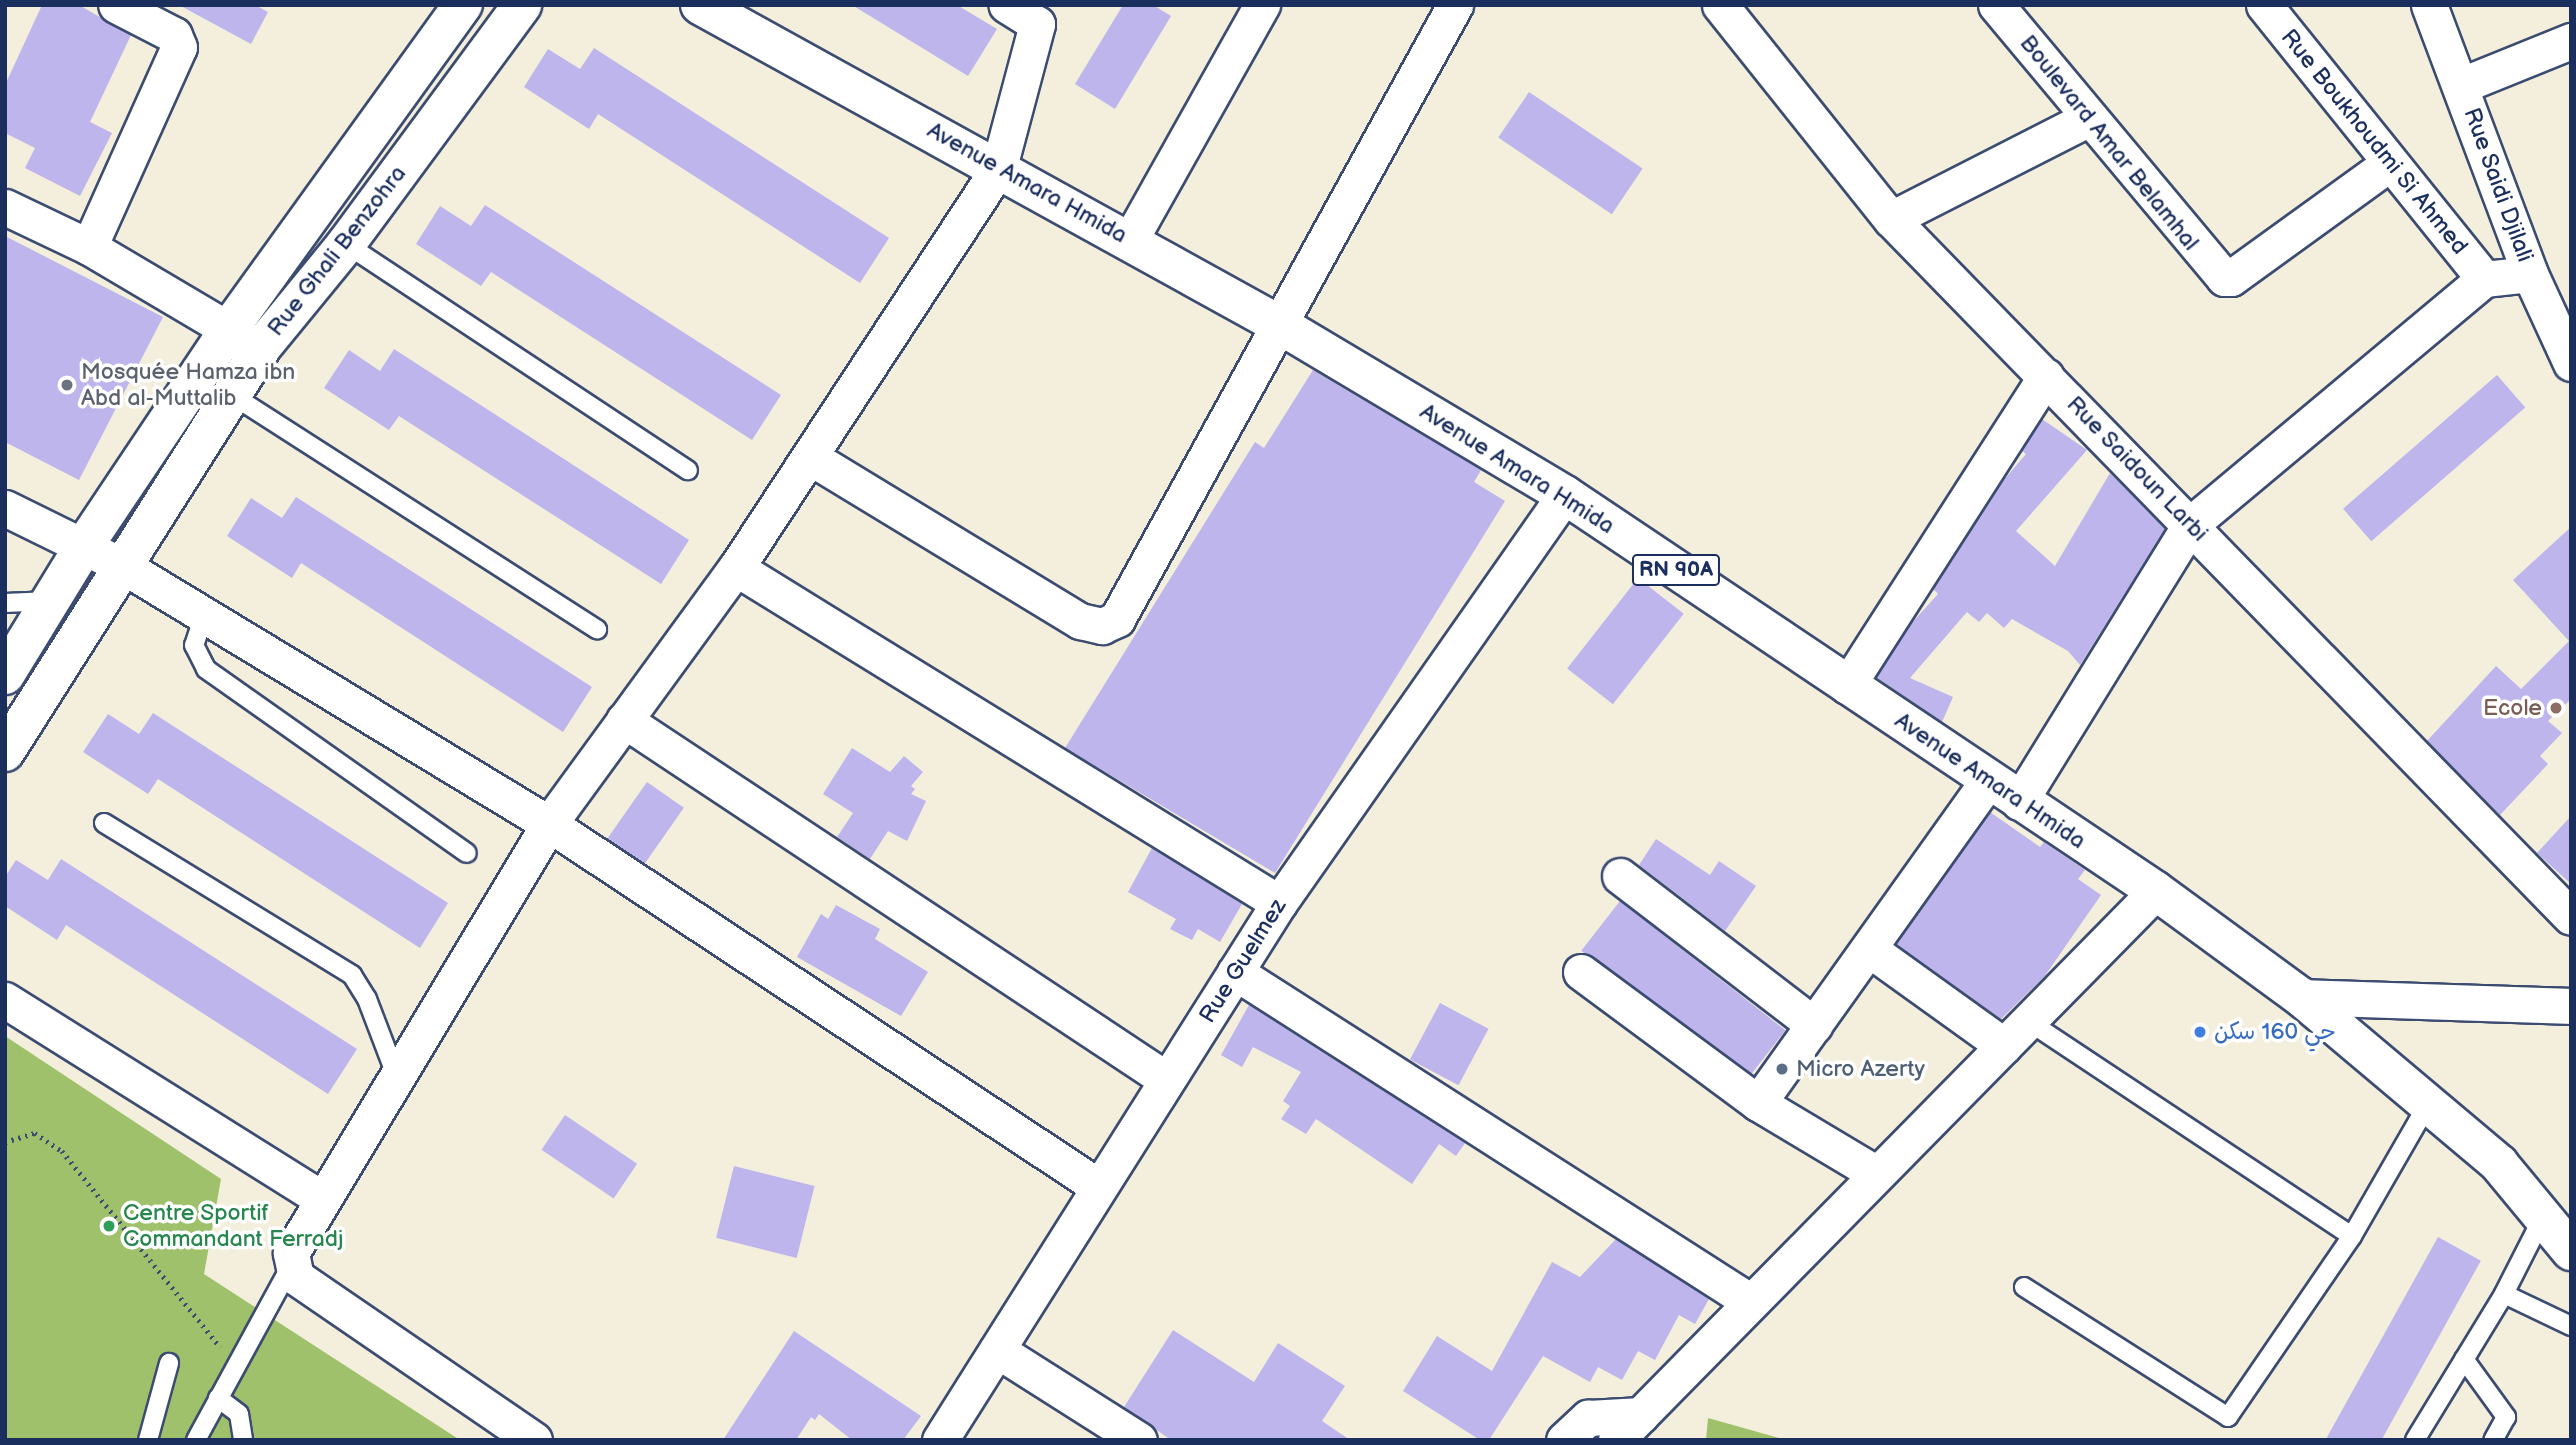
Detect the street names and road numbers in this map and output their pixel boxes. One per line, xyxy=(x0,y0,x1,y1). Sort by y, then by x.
street label: Rue Boukhoudmi Si Ahmed xyxy=(2275,24,2473,260)
street label: Boulevard Amar Belamhal xyxy=(2014,30,2204,256)
street label: Rue Saidi Djilali xyxy=(2457,104,2539,266)
street label: Avenue Amara Hmida xyxy=(922,117,1132,249)
street label: Rue Ghali Benzohra xyxy=(262,160,412,342)
street label: Rue Saidoun Larbi xyxy=(2061,391,2213,547)
street label: Avenue Amara Hmida xyxy=(1415,398,1619,540)
road number: RN 90A xyxy=(1630,552,1722,588)
street label: Avenue Amara Hmida xyxy=(1889,707,2091,855)
street label: Rue Guelmez xyxy=(1194,894,1292,1028)

